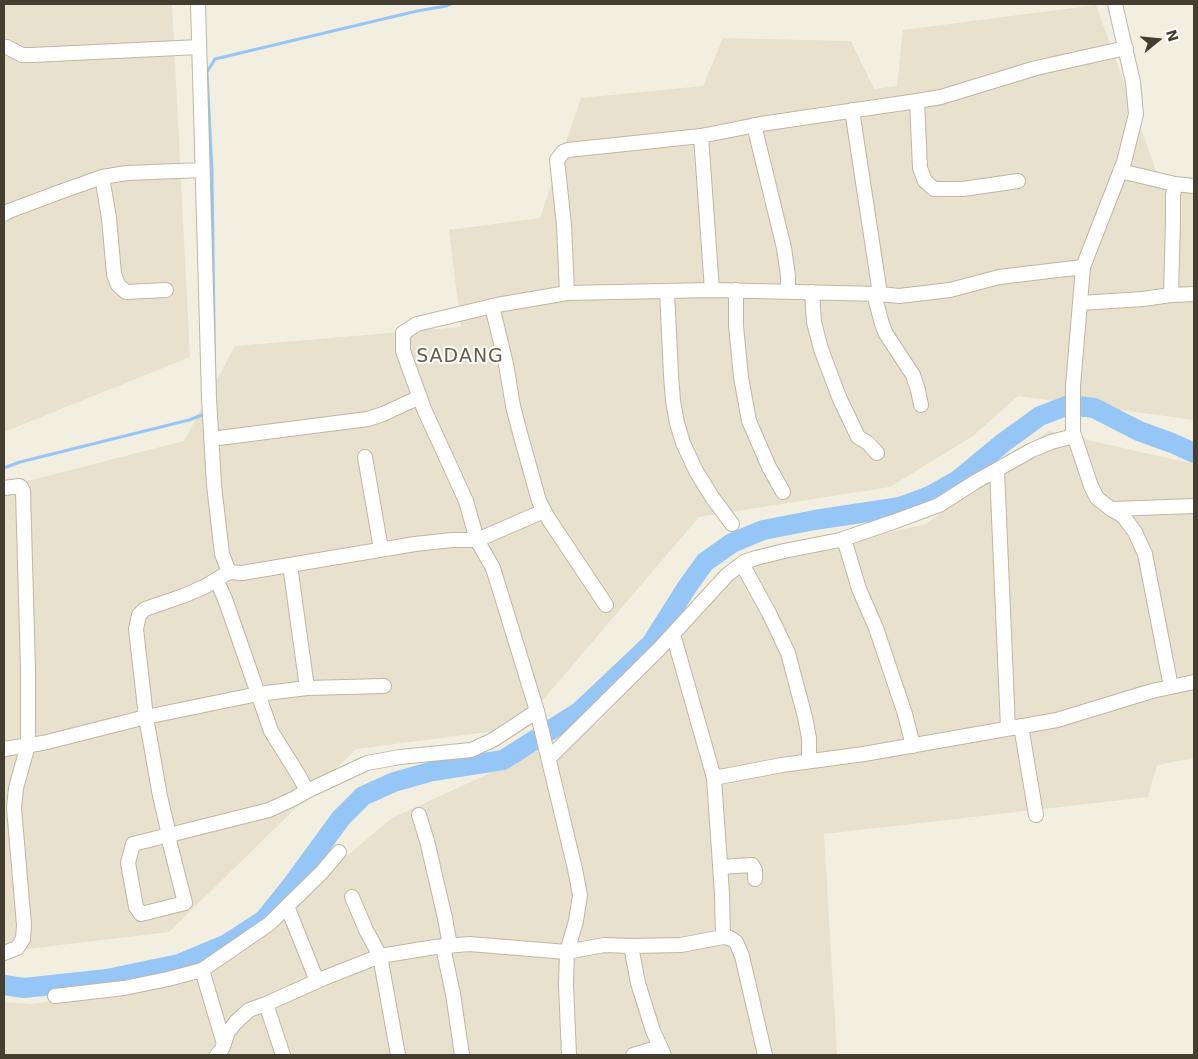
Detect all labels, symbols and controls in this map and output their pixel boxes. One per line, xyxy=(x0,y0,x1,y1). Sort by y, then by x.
north arrow xyxy=(1133,15,1183,65)
text: N xyxy=(1163,28,1182,44)
district label: SADANG xyxy=(415,346,505,368)

